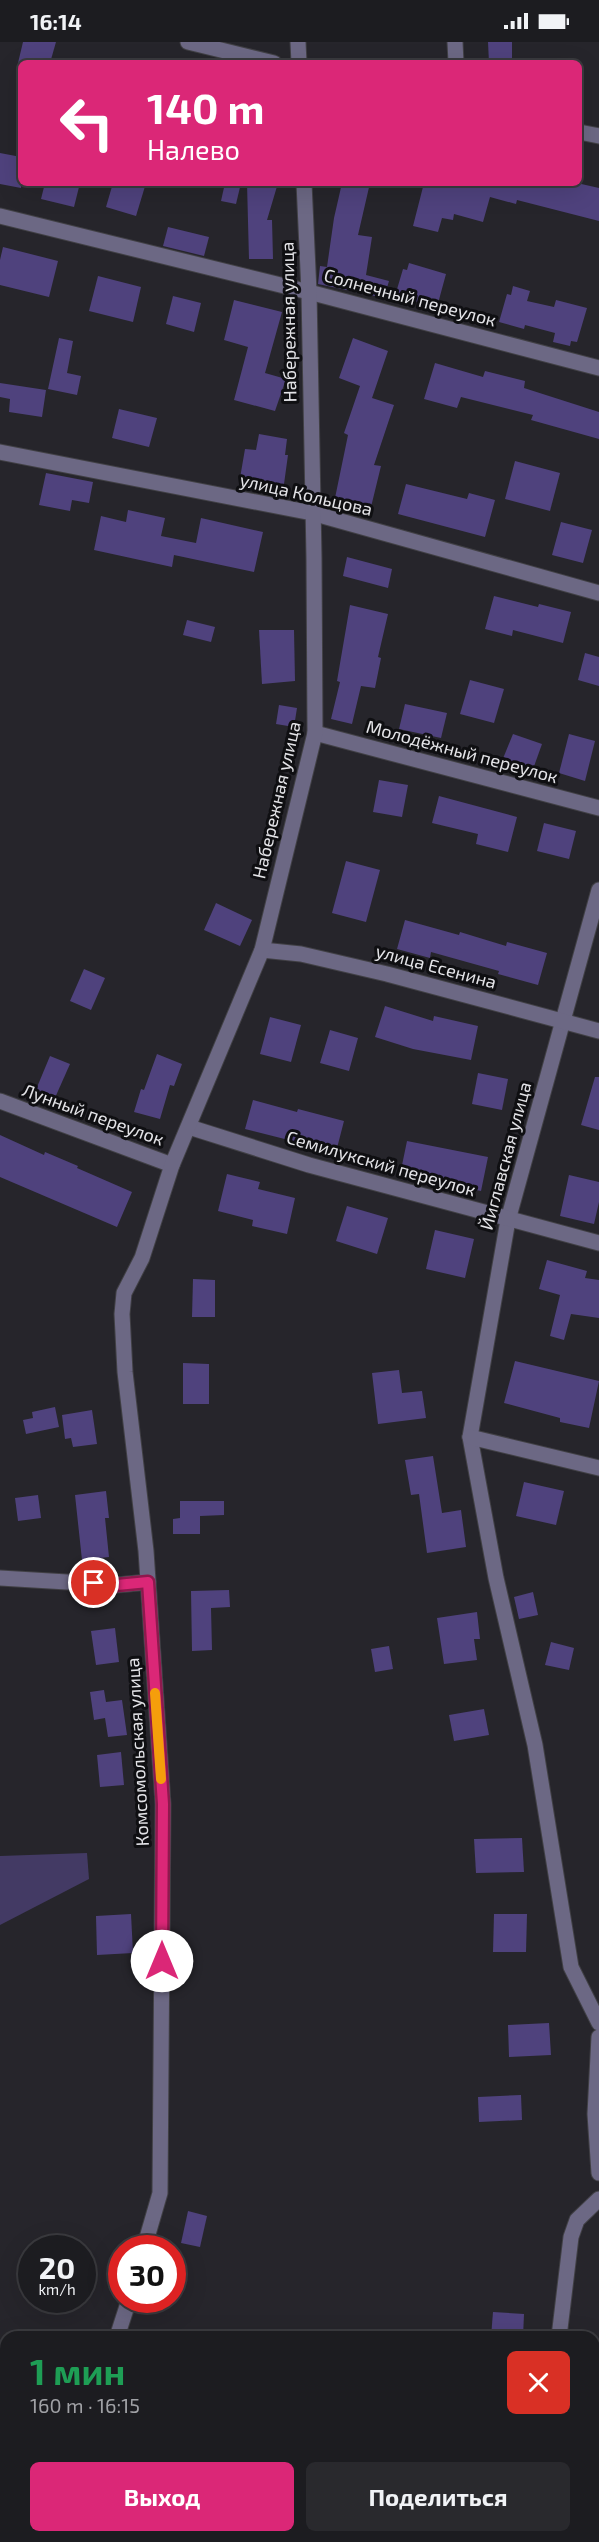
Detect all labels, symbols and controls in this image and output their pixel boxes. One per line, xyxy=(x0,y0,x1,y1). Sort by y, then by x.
text: 16:14 xyxy=(30,8,82,34)
text: 140 m xyxy=(147,82,264,132)
icon: left xyxy=(48,84,126,162)
text: Налево xyxy=(147,133,240,165)
street label: Набережная улица xyxy=(276,241,300,403)
street label: Солнечный переулок xyxy=(322,263,499,331)
street label: улица Кольцова xyxy=(238,468,375,520)
street label: Молодёжный переулок xyxy=(364,715,561,787)
street label: Набережная улица xyxy=(247,719,305,881)
street label: улица Есенина xyxy=(373,939,499,993)
street label: Лунный переулок xyxy=(20,1078,167,1150)
street label: Йиглавская улица xyxy=(475,1079,535,1232)
street label: Семилукский переулок xyxy=(284,1125,479,1201)
pin xyxy=(68,1557,119,1608)
icon: arrive xyxy=(77,1566,110,1599)
street label: Комсомольская улица xyxy=(121,1657,153,1847)
position arrow xyxy=(130,1929,194,1993)
speed limit sign: 30 xyxy=(108,2235,186,2313)
text: 20 xyxy=(39,2249,75,2285)
text: km/h xyxy=(38,2280,76,2298)
text: 1 мин xyxy=(30,2349,125,2392)
button: close xyxy=(507,2351,570,2414)
text: 160 m · 16:15 xyxy=(30,2393,140,2417)
button: Выход xyxy=(30,2462,294,2531)
button: Поделиться xyxy=(306,2462,570,2531)

